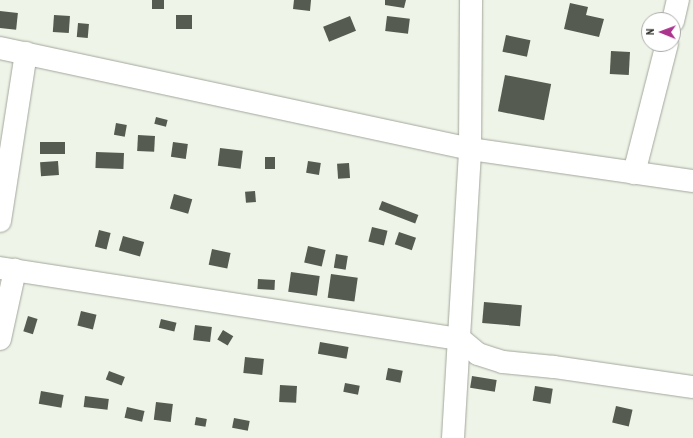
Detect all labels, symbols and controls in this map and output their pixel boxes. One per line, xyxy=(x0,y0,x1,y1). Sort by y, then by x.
north arrow xyxy=(641,12,681,52)
text: N xyxy=(643,28,657,35)

